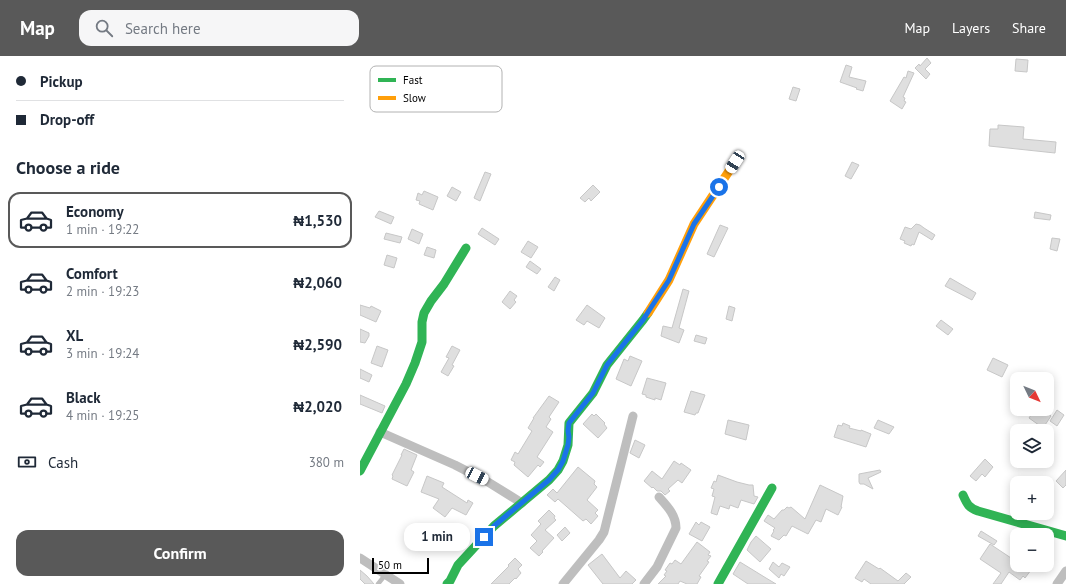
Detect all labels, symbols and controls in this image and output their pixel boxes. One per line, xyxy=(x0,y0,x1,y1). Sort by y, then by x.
search box xyxy=(79,10,359,46)
text: Map xyxy=(20,16,55,40)
icon: search xyxy=(93,17,115,39)
text: Search here xyxy=(125,19,201,38)
text: Map xyxy=(904,19,930,37)
text: Layers xyxy=(952,19,990,37)
text: Share xyxy=(1012,19,1046,37)
legend xyxy=(370,66,502,112)
text: Pickup xyxy=(40,72,83,91)
text: Fast xyxy=(403,73,423,87)
text: Slow xyxy=(403,91,426,105)
text: Drop-off xyxy=(40,110,94,129)
car xyxy=(723,149,747,175)
text: Choose a ride xyxy=(16,156,120,179)
route start xyxy=(710,178,728,196)
icon: car xyxy=(18,202,54,238)
text: Economy xyxy=(66,202,124,221)
text: ₦1,530 xyxy=(293,211,342,230)
text: 1 min · 19:22 xyxy=(66,221,139,238)
icon: car xyxy=(18,264,54,300)
text: Comfort xyxy=(66,264,118,283)
text: ₦2,060 xyxy=(293,273,342,292)
text: 2 min · 19:23 xyxy=(66,283,139,300)
icon: car xyxy=(18,326,54,362)
text: XL xyxy=(66,326,83,345)
text: ₦2,590 xyxy=(293,335,342,354)
text: 3 min · 19:24 xyxy=(66,345,139,362)
north arrow xyxy=(1010,372,1054,416)
map controls xyxy=(1010,372,1054,572)
icon: car xyxy=(18,388,54,424)
text: Black xyxy=(66,388,101,407)
text: ₦2,020 xyxy=(293,397,342,416)
text: 4 min · 19:25 xyxy=(66,407,139,424)
button: layers xyxy=(1010,424,1054,468)
icon: cash xyxy=(16,451,38,473)
text: Cash xyxy=(48,453,78,472)
text: 380 m xyxy=(309,454,344,471)
car xyxy=(464,465,490,487)
button: + xyxy=(1010,476,1054,520)
callout: 1 min xyxy=(404,523,470,551)
text: 1 min xyxy=(421,528,453,545)
route end xyxy=(475,528,493,546)
button: − xyxy=(1010,528,1054,572)
button: Confirm xyxy=(16,530,344,576)
scale bar xyxy=(372,556,429,575)
text: 50 m xyxy=(378,558,402,572)

